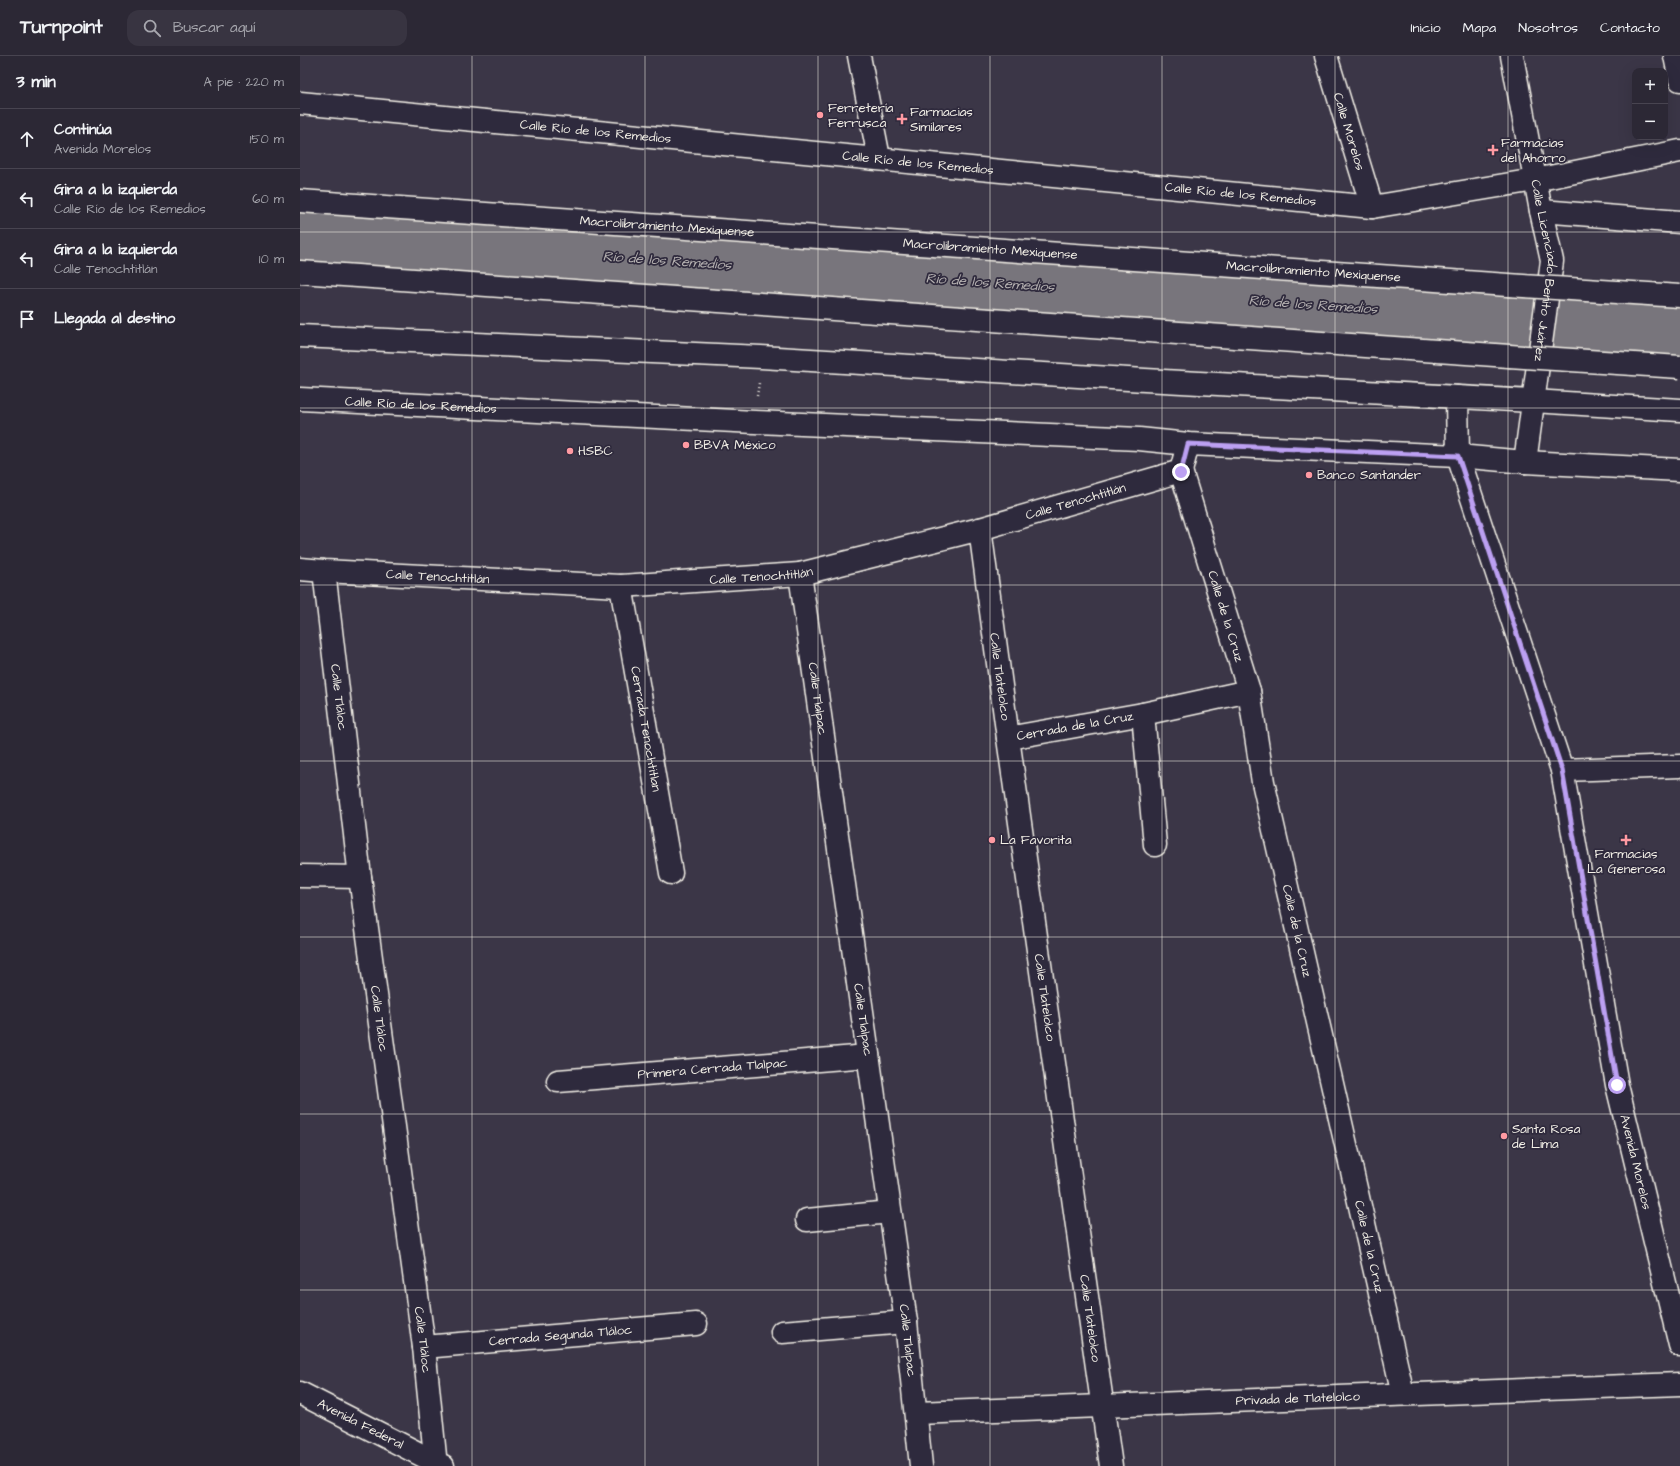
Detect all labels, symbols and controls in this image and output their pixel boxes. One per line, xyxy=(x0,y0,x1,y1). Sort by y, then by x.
search box xyxy=(127,10,407,46)
text: Turnpoint xyxy=(20,14,103,41)
icon: search xyxy=(141,17,163,39)
text: Buscar aquí xyxy=(173,17,255,38)
text: Inicio xyxy=(1410,18,1441,38)
text: Mapa xyxy=(1463,18,1496,38)
text: Nosotros xyxy=(1518,18,1578,38)
text: Contacto xyxy=(1600,18,1660,38)
map controls xyxy=(1632,68,1668,140)
button: + xyxy=(1632,68,1668,104)
text: 3 min xyxy=(16,70,56,94)
text: A pie · 220 m xyxy=(204,73,284,91)
street label: Calle Morelos xyxy=(1329,90,1369,173)
place label: Ferretería Ferrusca xyxy=(828,99,894,132)
place label: Farmacias Similares xyxy=(910,103,973,136)
button: − xyxy=(1632,104,1668,140)
marker: Ferretería Ferrusca xyxy=(815,110,825,120)
marker: Farmacias Similares xyxy=(897,114,907,124)
street label: Calle Río de los Remedios xyxy=(519,115,673,148)
text: Continúa xyxy=(54,119,112,140)
icon: ahead xyxy=(16,128,38,150)
text: 150 m xyxy=(250,130,284,148)
place label: Farmacias del Ahorro xyxy=(1501,134,1566,167)
text: Avenida Morelos xyxy=(54,140,151,158)
marker: Farmacias del Ahorro xyxy=(1488,145,1498,155)
street label: Calle Río de los Remedios xyxy=(842,147,995,179)
street label: Calle Río de los Remedios xyxy=(1164,178,1318,211)
street label: Calle Licenciado Benito Juárez xyxy=(1526,178,1561,363)
text: Gira a la izquierda xyxy=(54,179,177,200)
icon: left xyxy=(16,188,38,210)
text: 60 m xyxy=(252,190,284,208)
text: Calle Río de los Remedios xyxy=(54,200,206,218)
street label: Macrolibramiento Mexiquense xyxy=(579,211,755,242)
street label: Macrolibramiento Mexiquense xyxy=(902,234,1078,264)
text: Gira a la izquierda xyxy=(54,239,177,260)
water label: Río de los Remedios xyxy=(602,247,733,276)
icon: left xyxy=(16,248,38,270)
text: 10 m xyxy=(259,250,284,268)
street label: Macrolibramiento Mexiquense xyxy=(1226,256,1401,287)
text: Calle Tenochtitlán xyxy=(54,260,157,278)
water label: Río de los Remedios xyxy=(925,269,1056,298)
water label: Río de los Remedios xyxy=(1248,291,1379,320)
icon: arrive xyxy=(16,308,38,330)
text: Llegada al destino xyxy=(54,308,175,329)
street label: Calle Río de los Remedios xyxy=(344,392,498,418)
place label: BBVA México xyxy=(694,436,776,454)
marker: BBVA México xyxy=(681,440,691,450)
place label: HSBC xyxy=(578,442,613,460)
marker: HSBC xyxy=(565,446,575,456)
route end xyxy=(1172,463,1190,481)
place label: Banco Santander xyxy=(1317,466,1421,484)
marker: Banco Santander xyxy=(1304,470,1314,480)
street label: Calle Tenochtitlán xyxy=(1023,478,1128,524)
street label: Calle Tenochtitlán xyxy=(709,562,815,589)
street label: Calle Tenochtitlán xyxy=(386,565,490,588)
street label: Calle de la Cruz xyxy=(1203,568,1249,665)
street label: Calle Tlatelolco xyxy=(985,632,1015,722)
street label: Calle Tlalpac xyxy=(804,661,832,736)
street label: Calle Tláloc xyxy=(326,663,352,731)
street label: Cerrada Tenochtitlan xyxy=(626,665,666,793)
street label: Cerrada de la Cruz xyxy=(1015,707,1135,745)
place label: La Favorita xyxy=(1000,831,1072,849)
marker: La Favorita xyxy=(987,835,997,845)
marker: Farmacias La Generosa xyxy=(1621,835,1631,845)
place label: Farmacias La Generosa xyxy=(1587,845,1665,878)
street label: Calle de la Cruz xyxy=(1278,883,1316,979)
street label: Calle Tlatelolco xyxy=(1030,953,1060,1043)
street label: Calle Tlalpac xyxy=(849,982,877,1057)
street label: Calle Tláloc xyxy=(366,984,393,1053)
street label: Primera Cerrada Tlalpac xyxy=(637,1054,788,1084)
route start xyxy=(1608,1076,1626,1094)
street label: Avenida Morelos xyxy=(1616,1113,1656,1212)
place label: Santa Rosa de Lima xyxy=(1512,1120,1581,1153)
marker: Santa Rosa de Lima xyxy=(1499,1131,1509,1141)
street label: Calle de la Cruz xyxy=(1350,1199,1389,1295)
street label: Calle Tlatelolco xyxy=(1075,1273,1105,1364)
street label: Calle Tlalpac xyxy=(895,1303,921,1378)
street label: Calle Tláloc xyxy=(410,1305,436,1374)
street label: Cerrada Segunda Tláloc xyxy=(488,1320,633,1350)
street label: Privada de Tlatelolco xyxy=(1235,1387,1361,1410)
street label: Avenida Federal xyxy=(314,1394,407,1453)

